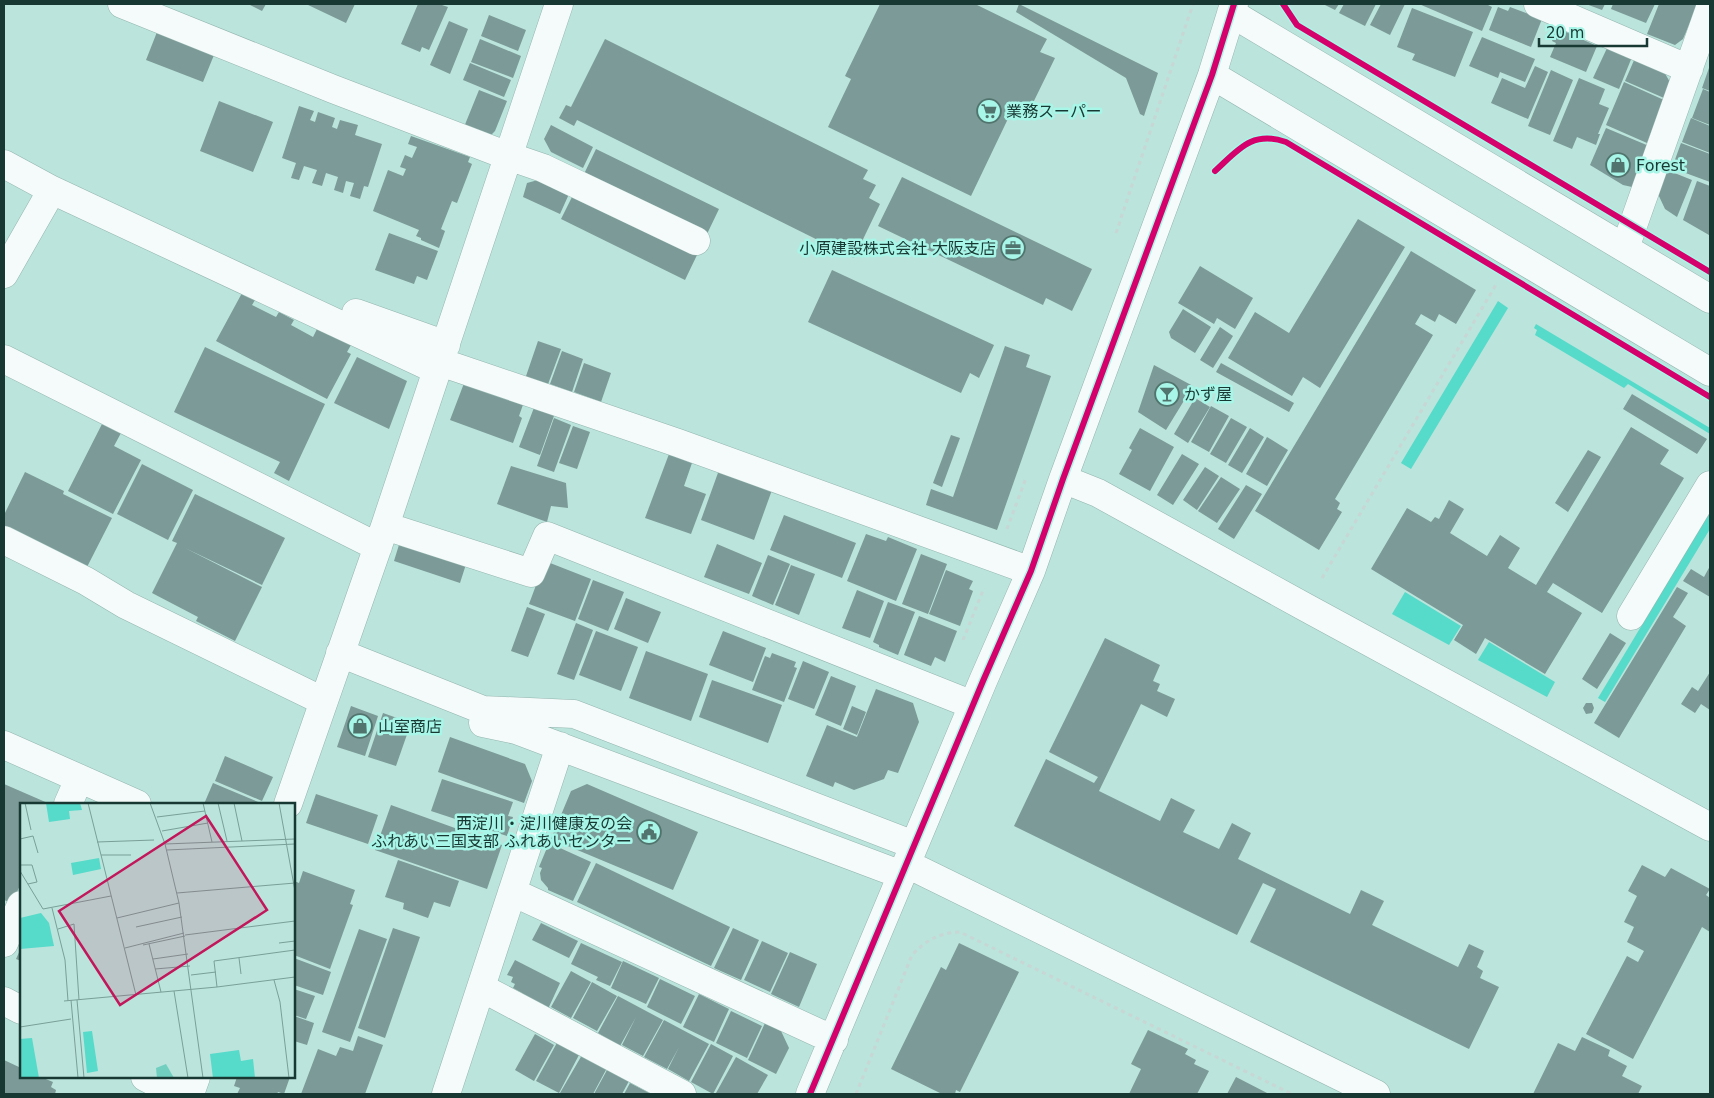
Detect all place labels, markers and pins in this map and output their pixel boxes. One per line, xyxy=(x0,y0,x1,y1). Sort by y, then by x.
supermarket icon: 業務スーパー xyxy=(976,98,1002,124)
place label: 業務スーパー xyxy=(1006,102,1102,121)
shop icon: Forest xyxy=(1605,152,1631,178)
place label: Forest xyxy=(1636,156,1685,175)
office icon: 小原建設株式会社 大阪支店 xyxy=(1000,235,1026,261)
place label: 小原建設株式会社 大阪支店 xyxy=(799,239,996,258)
bar icon: かず屋 xyxy=(1154,381,1180,407)
place label: かず屋 xyxy=(1184,385,1232,404)
shop icon: 山室商店 xyxy=(347,713,373,739)
place label: 山室商店 xyxy=(378,717,442,736)
place label: 西淀川・淀川健康友の会 ふれあい三国支部 ふれあいセンター xyxy=(371,814,632,851)
public building icon: 西淀川・淀川健康友の会 ふれあい三国支部 ふれあいセンター xyxy=(636,819,662,845)

